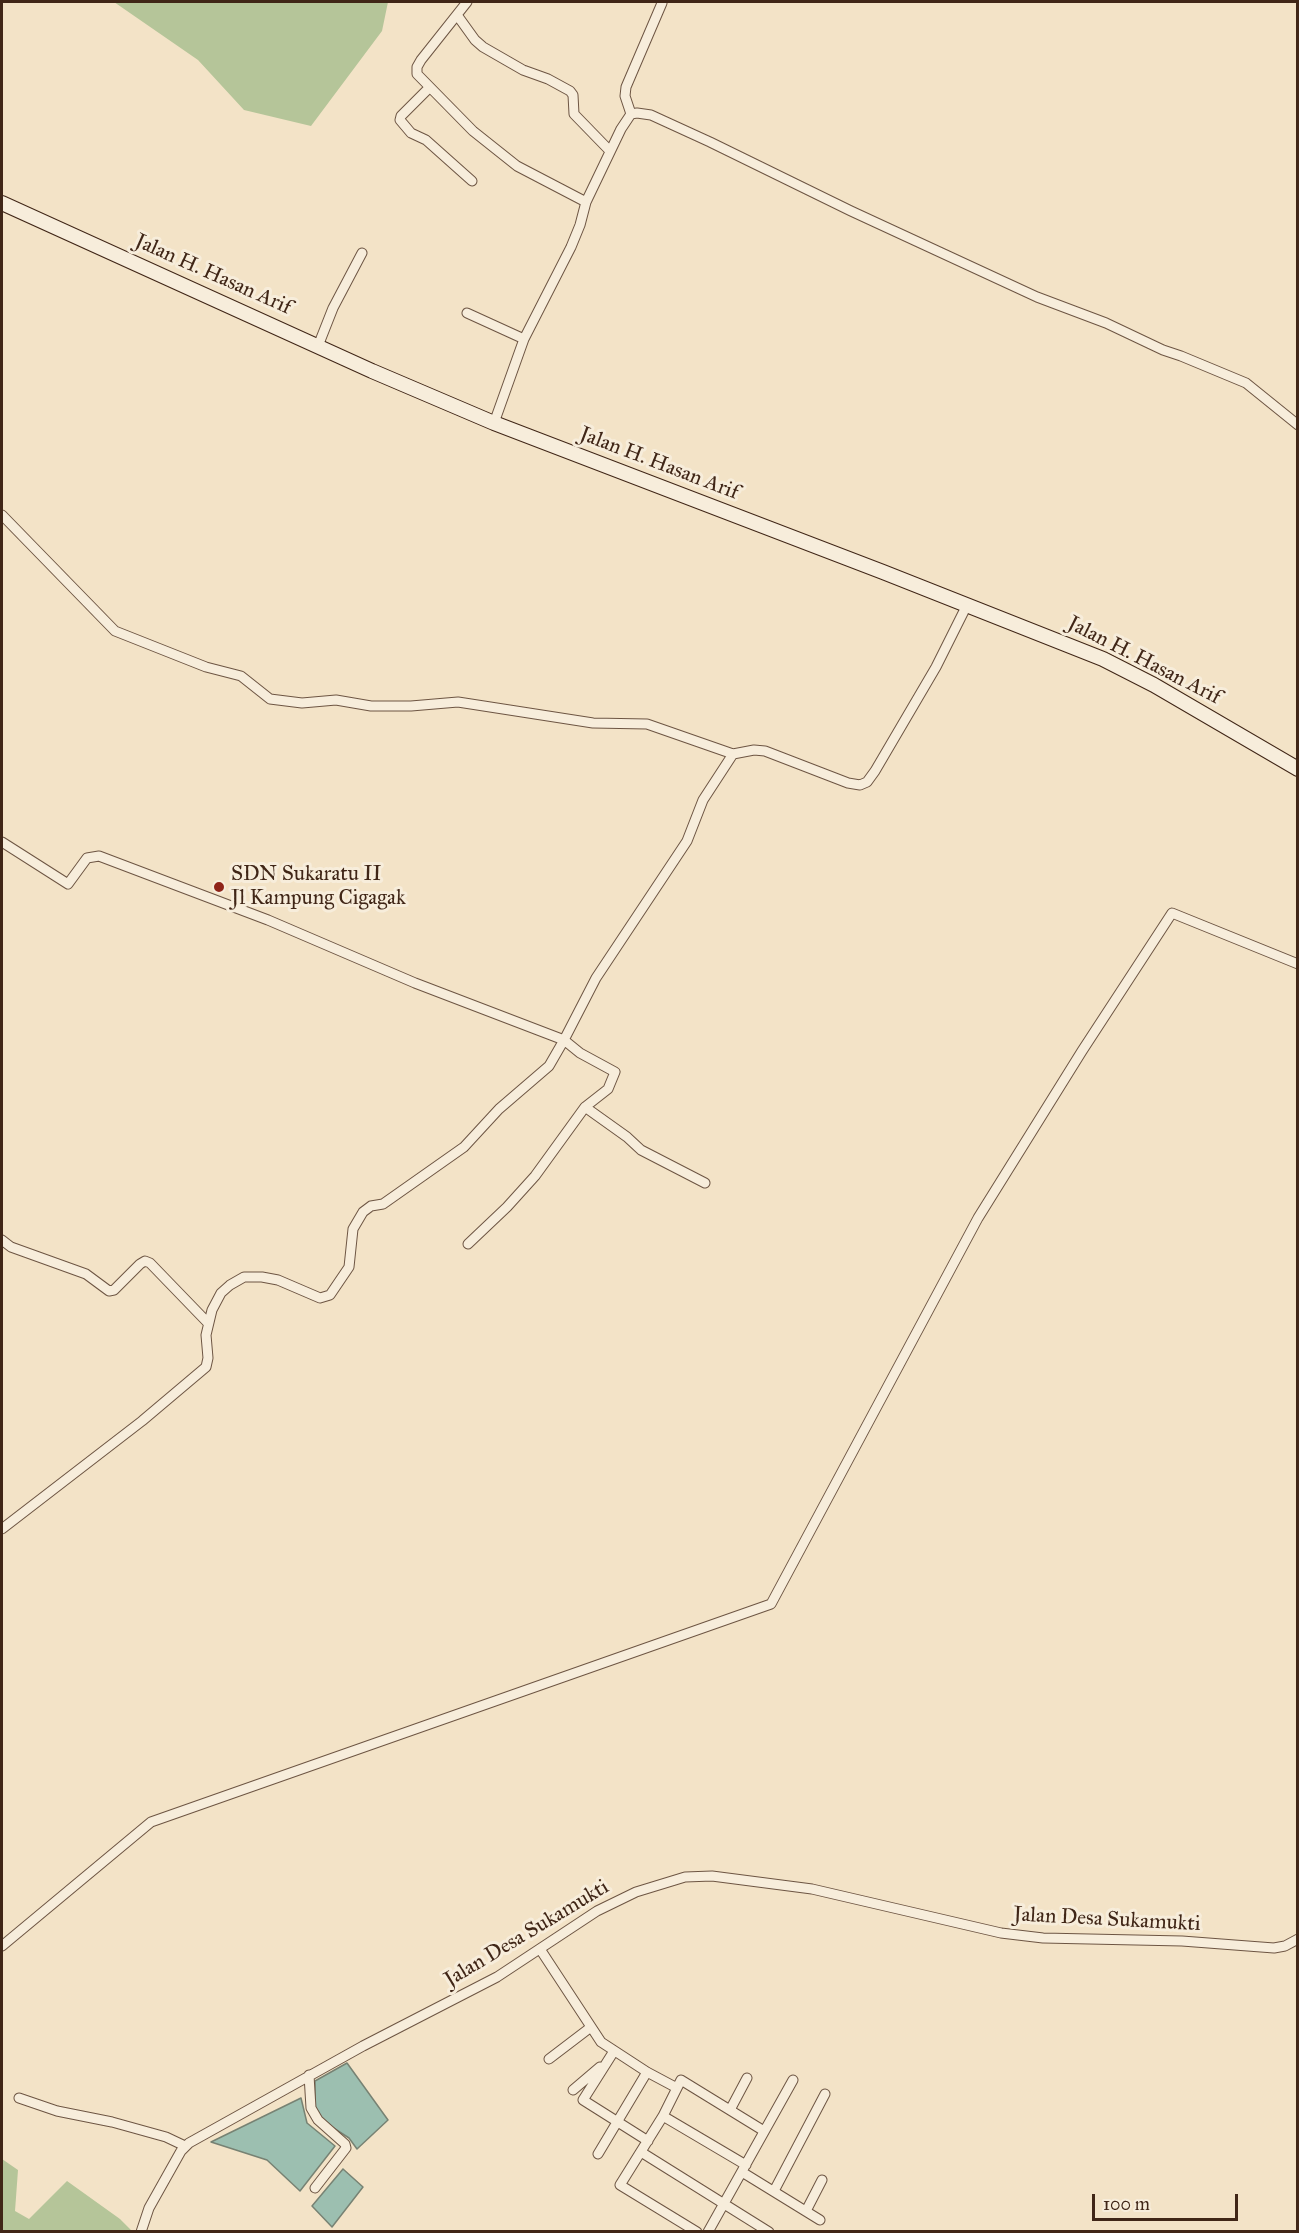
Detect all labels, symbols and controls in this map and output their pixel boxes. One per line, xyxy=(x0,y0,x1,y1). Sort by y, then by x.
street label: Jalan H. Hasan Arif xyxy=(131,229,295,321)
street label: Jalan H. Hasan Arif xyxy=(576,422,742,506)
street label: Jalan H. Hasan Arif xyxy=(1063,611,1225,711)
place label: SDN Sukaratu II Jl Kampung Cigagak xyxy=(231,862,406,912)
marker: SDN Sukaratu II Jl Kampung Cigagak xyxy=(212,880,226,894)
street label: Jalan Desa Sukamukti xyxy=(440,1875,614,1993)
street label: Jalan Desa Sukamukti xyxy=(1013,1903,1201,1937)
scale bar xyxy=(1095,2182,1240,2220)
text: 100 m xyxy=(1103,2193,1150,2215)

